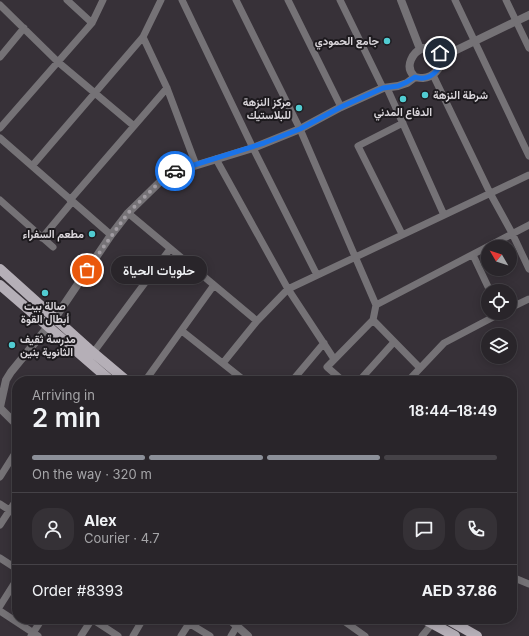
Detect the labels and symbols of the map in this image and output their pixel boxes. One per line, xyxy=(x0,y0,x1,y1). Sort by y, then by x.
place label: جامع الحمودي xyxy=(315,34,380,50)
marker: جامع الحمودي xyxy=(382,36,392,46)
pin xyxy=(423,36,457,70)
place label: شرطة النزهة xyxy=(433,88,488,102)
marker: شرطة النزهة xyxy=(420,90,430,100)
marker: الدفاع المدني xyxy=(398,94,408,104)
place label: مركز النزهة للبلاستيك xyxy=(243,95,291,122)
marker: مركز النزهة للبلاستيك xyxy=(294,103,304,113)
place label: الدفاع المدني xyxy=(374,105,432,121)
courier xyxy=(155,151,195,191)
place label: مطعم السفراء xyxy=(23,227,84,242)
marker: مطعم السفراء xyxy=(87,229,97,239)
north arrow xyxy=(481,240,517,276)
pin xyxy=(70,253,104,287)
callout: حلويات الحياة xyxy=(111,256,207,284)
marker: صالة بيت أبطال القوة xyxy=(40,288,50,298)
place label: صالة بيت أبطال القوة xyxy=(21,299,69,326)
place label: مدرسة ثقيف الثانوية بنين xyxy=(20,332,76,359)
marker: مدرسة ثقيف الثانوية بنين xyxy=(7,340,17,350)

